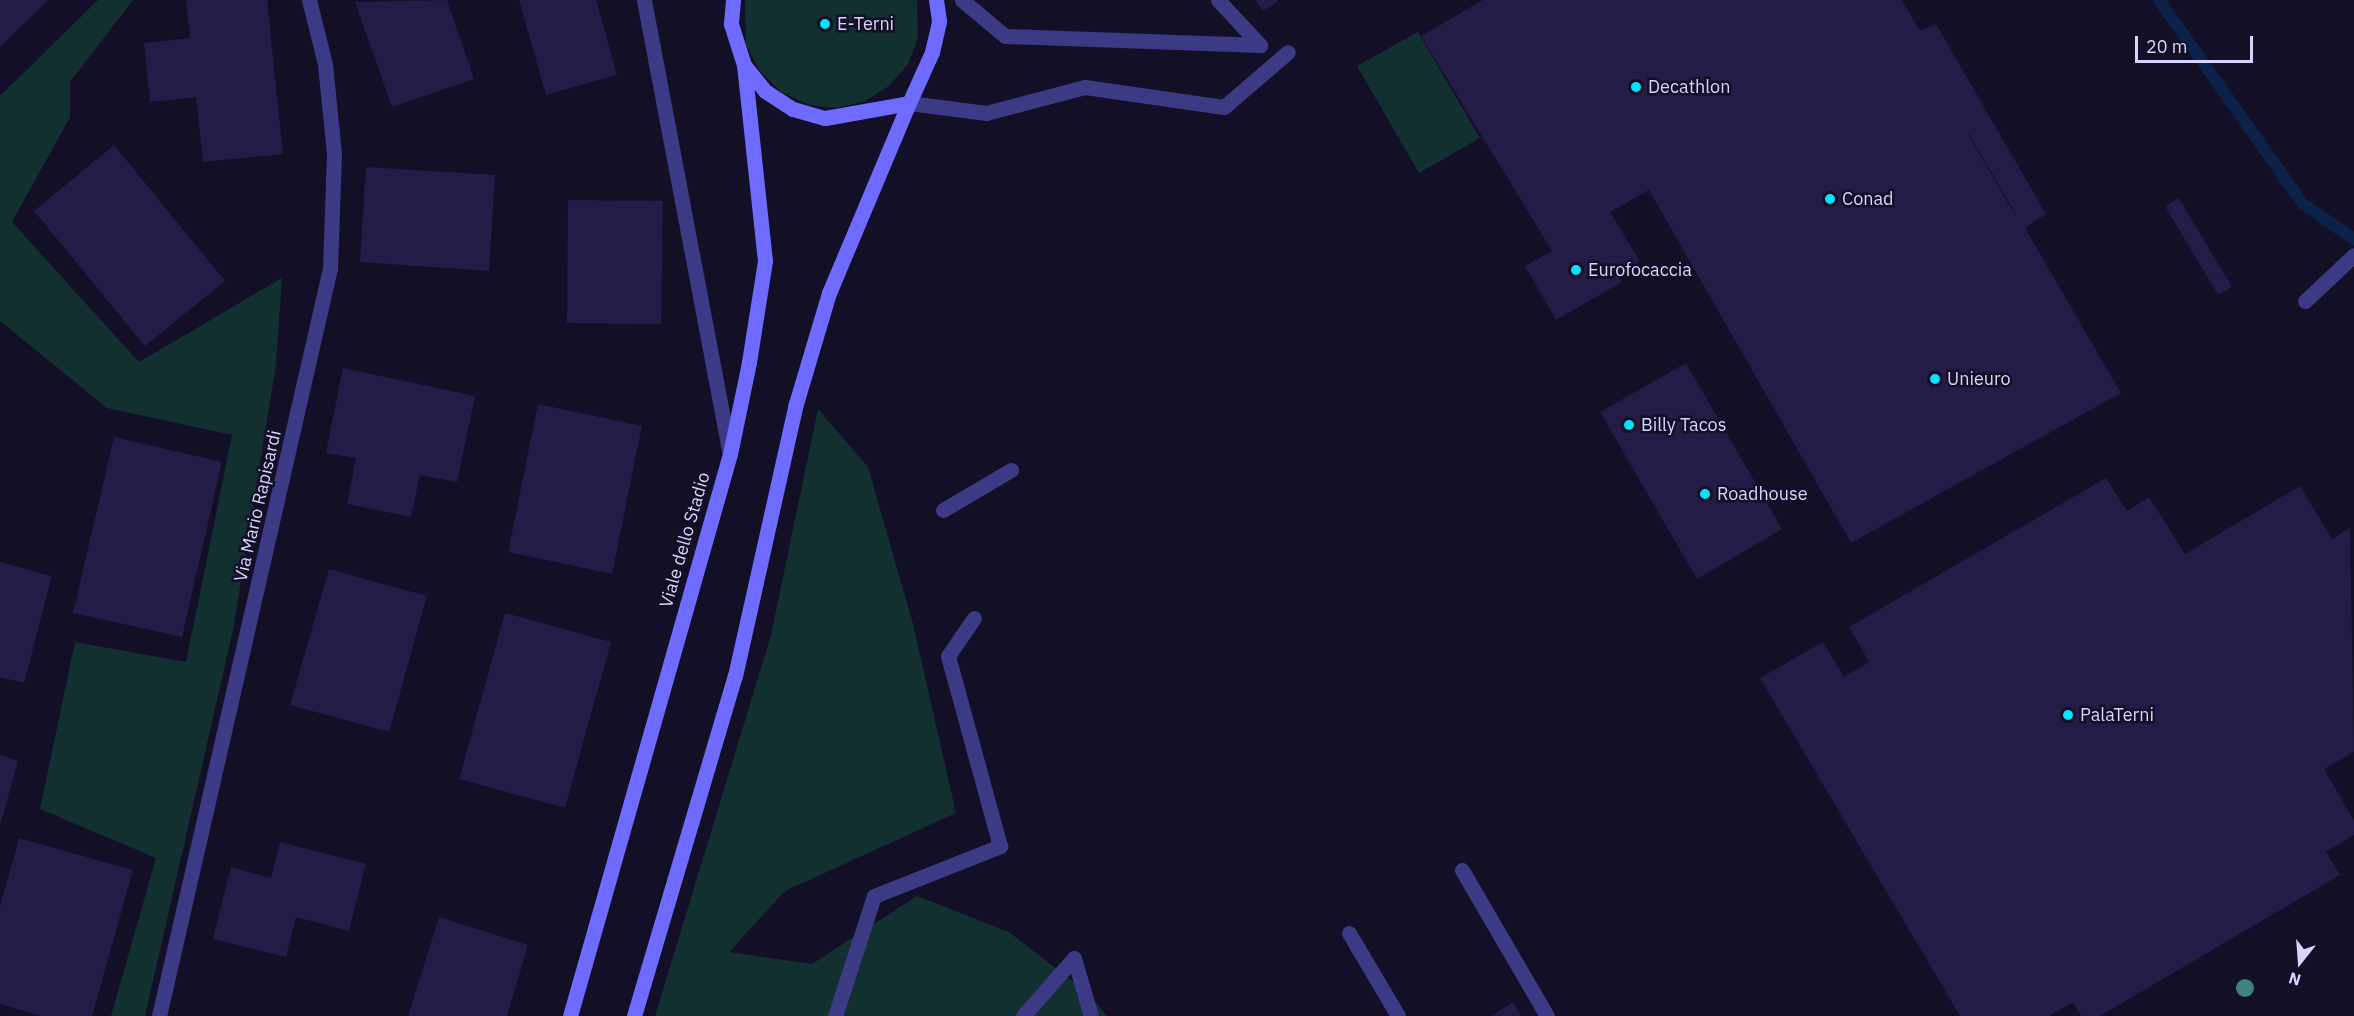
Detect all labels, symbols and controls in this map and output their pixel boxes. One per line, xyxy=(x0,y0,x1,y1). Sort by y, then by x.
place label: E-Terni xyxy=(837,13,894,35)
marker: E-Terni xyxy=(818,17,832,31)
scale bar xyxy=(2138,24,2256,62)
text: 20 m xyxy=(2146,35,2188,58)
place label: Decathlon xyxy=(1648,76,1730,98)
marker: Decathlon xyxy=(1629,80,1643,94)
place label: Conad xyxy=(1842,188,1894,210)
marker: Conad xyxy=(1823,192,1837,206)
place label: Eurofocaccia xyxy=(1588,259,1692,281)
marker: Eurofocaccia xyxy=(1569,263,1583,277)
place label: Unieuro xyxy=(1947,368,2011,390)
marker: Unieuro xyxy=(1928,372,1942,386)
place label: Billy Tacos xyxy=(1641,414,1726,436)
marker: Billy Tacos xyxy=(1622,418,1636,432)
street label: Via Mario Rapisardi xyxy=(230,428,286,584)
street label: Viale dello Stadio xyxy=(655,470,715,610)
place label: Roadhouse xyxy=(1717,483,1808,505)
marker: Roadhouse xyxy=(1698,487,1712,501)
place label: PalaTerni xyxy=(2080,704,2154,726)
marker: PalaTerni xyxy=(2061,708,2075,722)
north arrow xyxy=(2270,932,2330,992)
text: N xyxy=(2286,968,2303,990)

